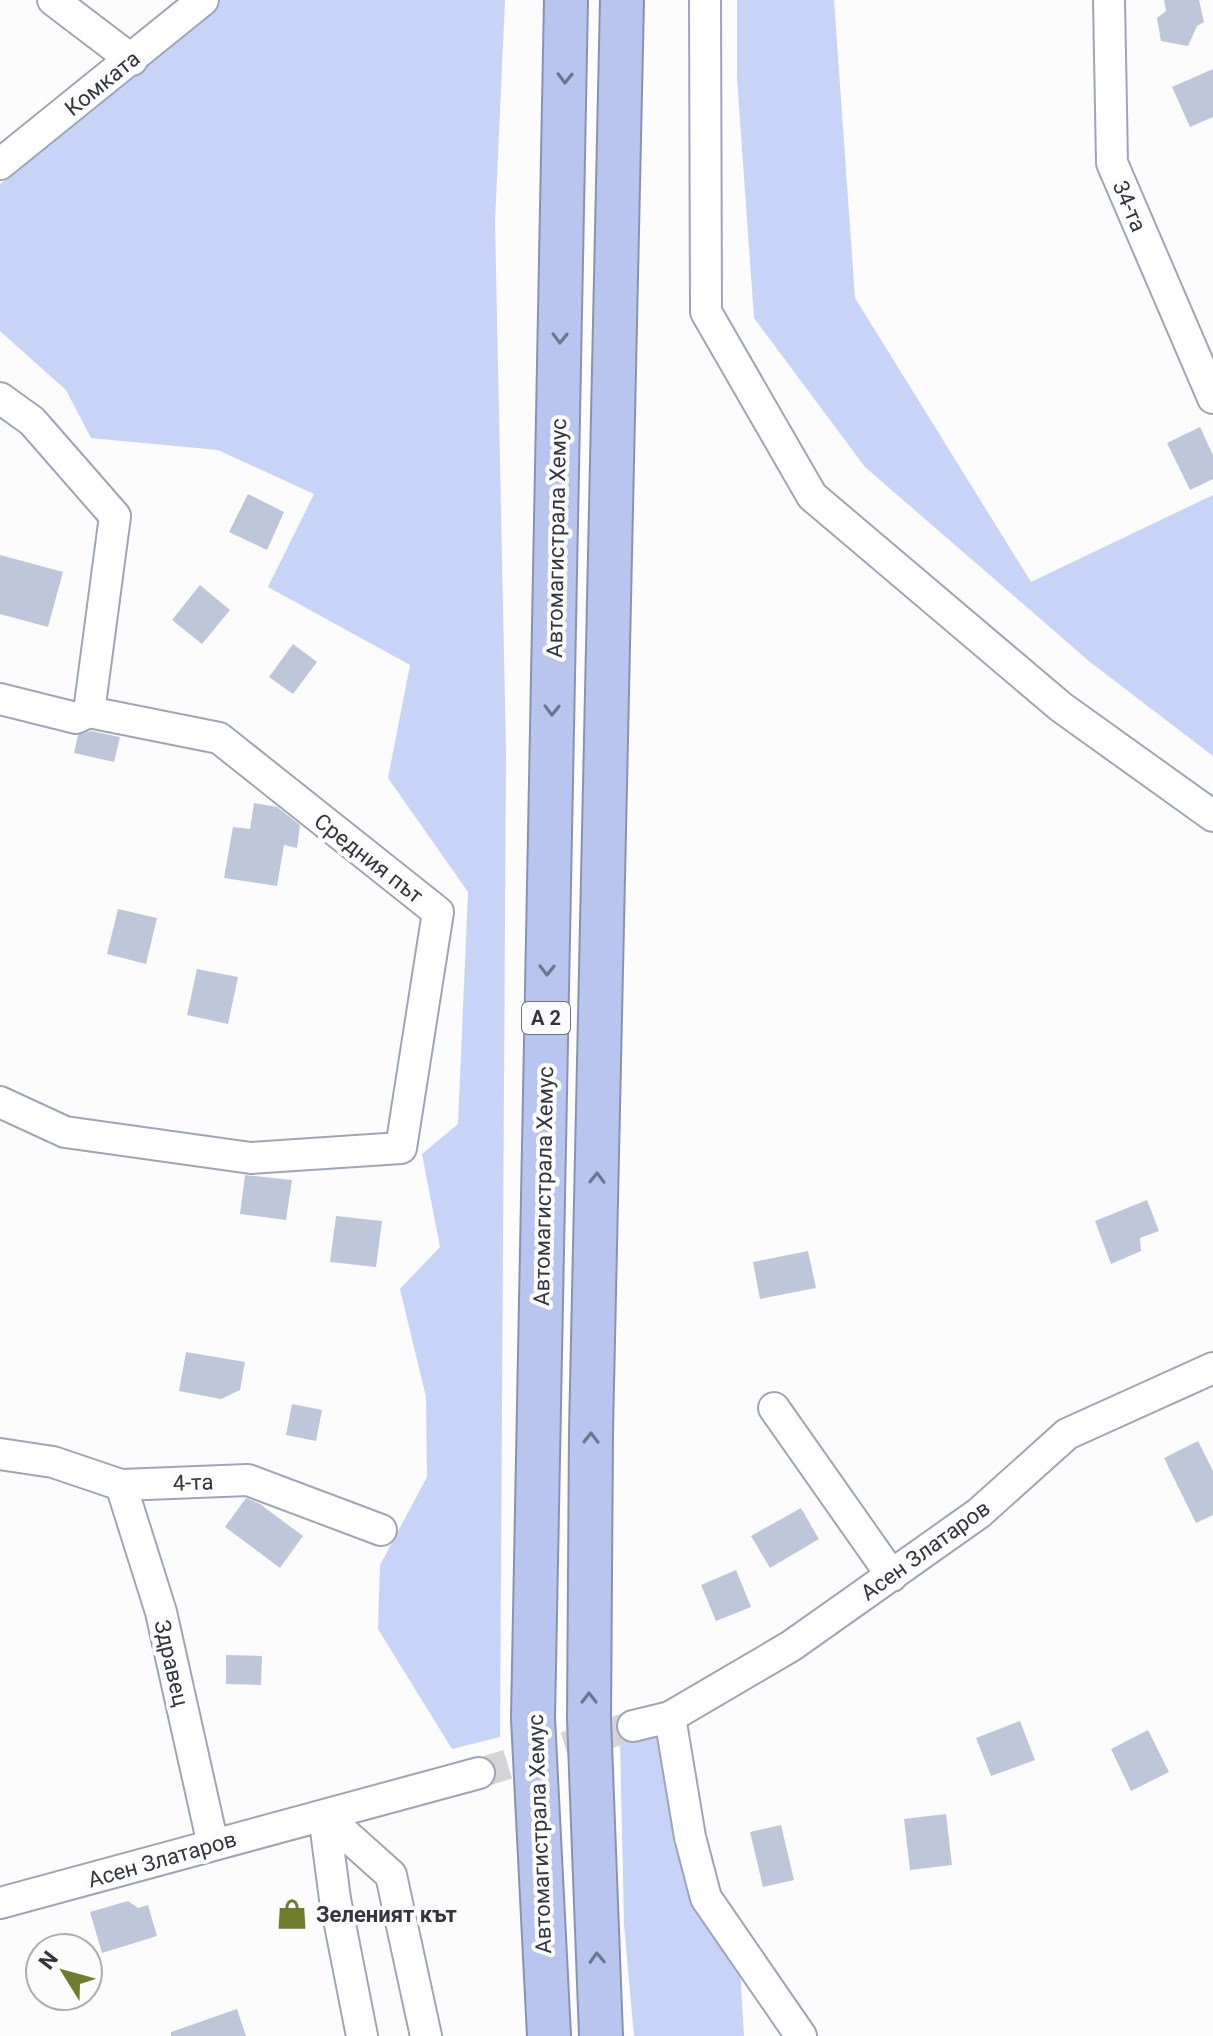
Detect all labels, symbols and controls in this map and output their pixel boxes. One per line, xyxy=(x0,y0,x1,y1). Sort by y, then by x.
street label: Комката xyxy=(60,46,145,121)
one-way arrow xyxy=(556,72,574,85)
street label: 34-та xyxy=(1108,177,1151,236)
one-way arrow xyxy=(551,332,568,345)
street label: Автомагистрала Хемус xyxy=(542,418,571,658)
one-way arrow xyxy=(543,704,561,717)
street label: Средния път xyxy=(309,808,428,909)
one-way arrow xyxy=(538,964,556,977)
road number: A 2 xyxy=(522,1002,570,1034)
street label: Автомагистрала Хемус xyxy=(529,1066,558,1306)
one-way arrow xyxy=(588,1171,605,1184)
one-way arrow xyxy=(582,1431,599,1444)
street label: 4-та xyxy=(172,1469,214,1496)
street label: Асен Златаров xyxy=(856,1495,995,1606)
street label: Здравец xyxy=(149,1617,194,1709)
one-way arrow xyxy=(580,1691,598,1704)
street label: Автомагистрала Хемус xyxy=(523,1714,556,1954)
street label: Асен Златаров xyxy=(85,1826,239,1893)
shop icon: Зеленият кът xyxy=(275,1897,309,1931)
place label: Зеленият кът xyxy=(316,1902,457,1927)
north arrow xyxy=(24,1932,104,2012)
text: N xyxy=(34,1947,63,1974)
one-way arrow xyxy=(588,1951,605,1964)

